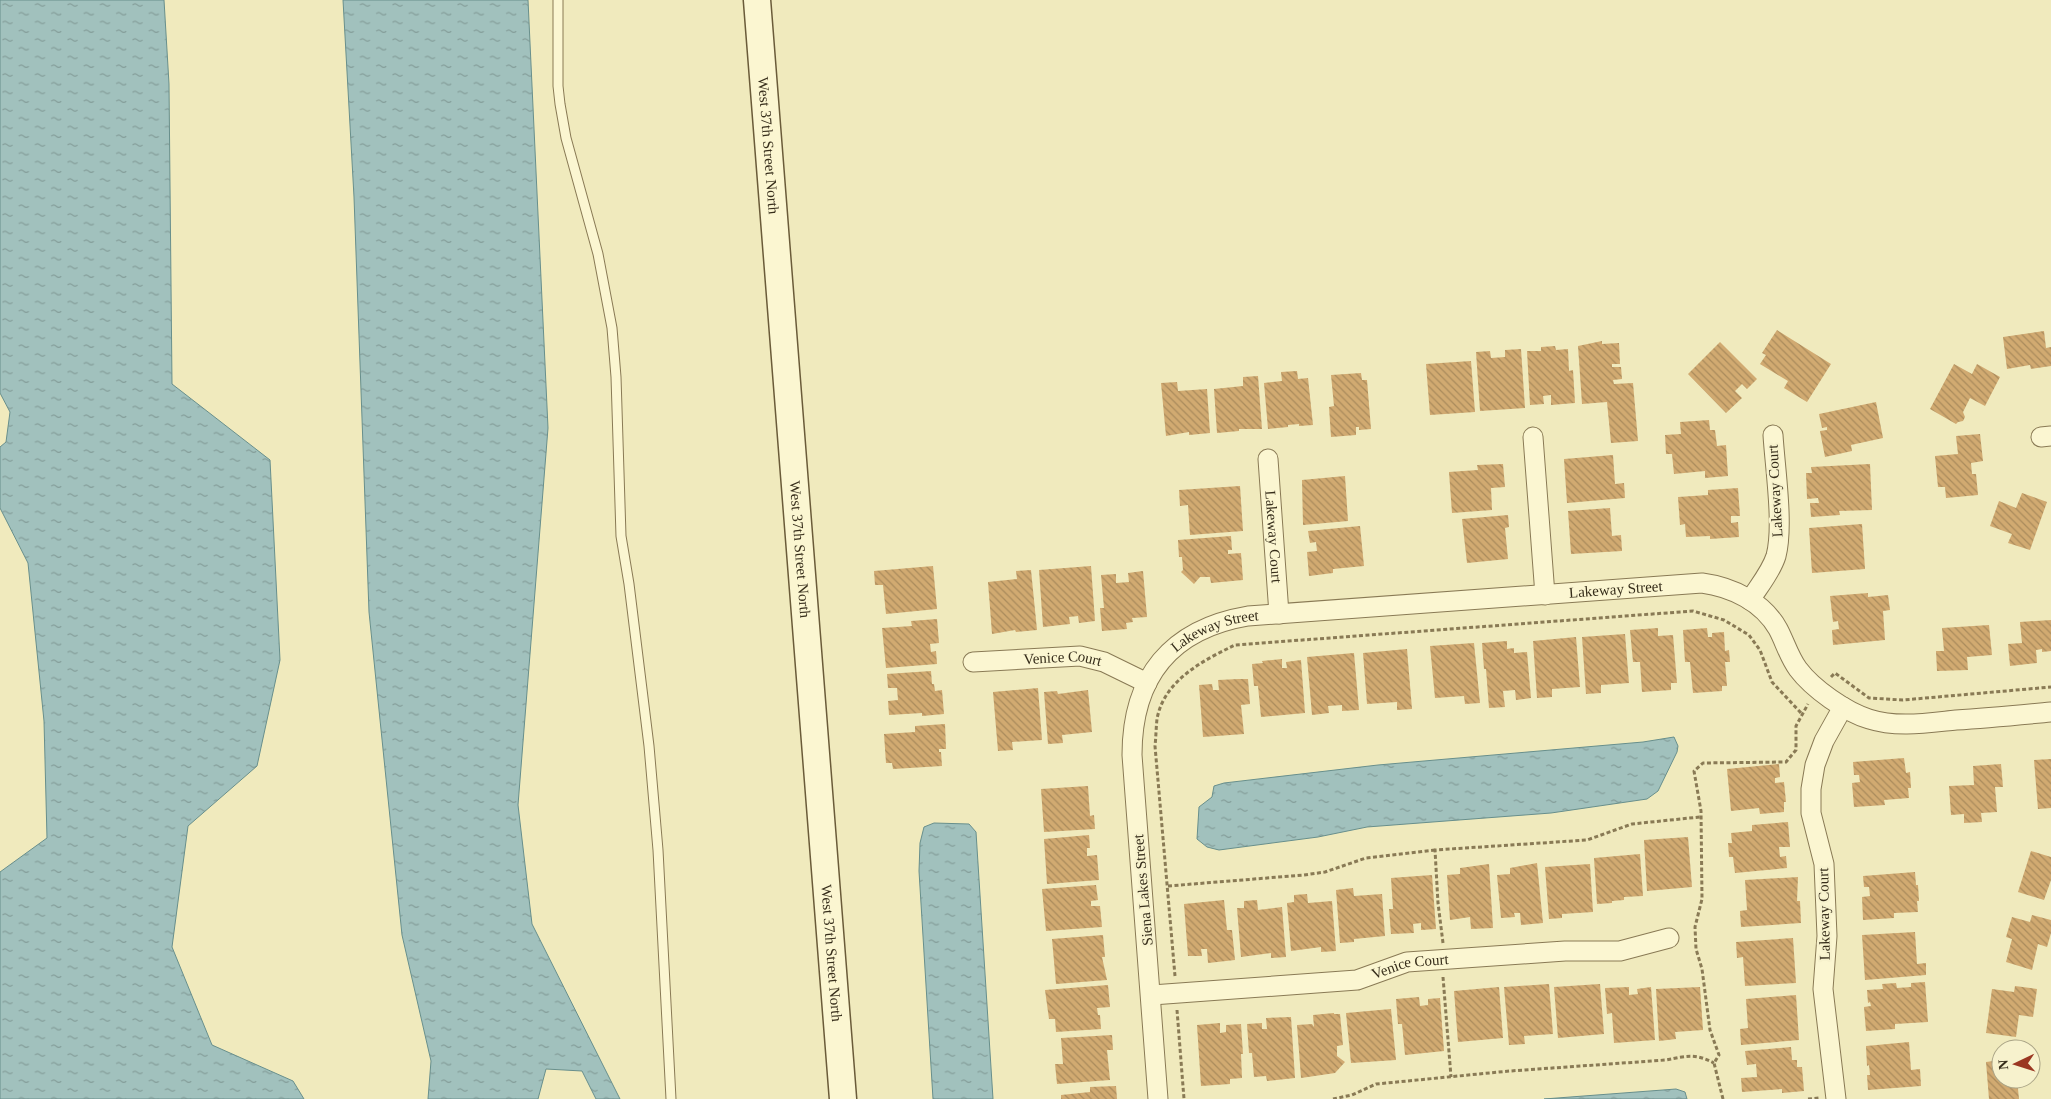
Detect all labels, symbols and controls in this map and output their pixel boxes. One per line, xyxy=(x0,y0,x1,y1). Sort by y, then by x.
street label: West 37th Street North xyxy=(755,76,782,215)
street label: Lakeway Court xyxy=(1765,443,1785,538)
street label: West 37th Street North xyxy=(787,480,813,619)
street label: Lakeway Court xyxy=(1262,490,1285,585)
street label: Lakeway Street xyxy=(1568,578,1664,601)
street label: Lakeway Street xyxy=(1168,607,1260,655)
street label: Venice Court xyxy=(1023,648,1104,669)
street label: Siena Lakes Street xyxy=(1130,833,1156,946)
street label: Lakeway Court xyxy=(1815,867,1833,961)
street label: West 37th Street North xyxy=(818,884,845,1023)
street label: Venice Court xyxy=(1369,951,1450,982)
north arrow xyxy=(1991,1039,2041,1089)
text: N xyxy=(1996,1059,2011,1070)

